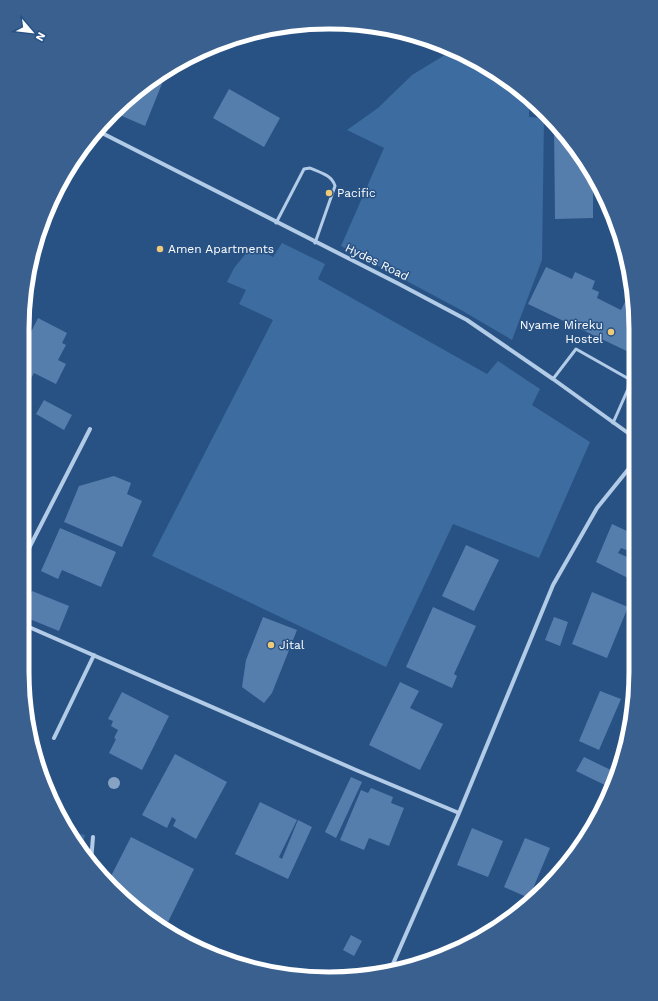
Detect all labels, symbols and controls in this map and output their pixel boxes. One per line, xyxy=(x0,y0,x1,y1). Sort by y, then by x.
north arrow xyxy=(12,12,52,52)
text: N xyxy=(33,30,48,43)
place label: Pacific xyxy=(337,186,376,200)
marker: Pacific xyxy=(324,188,334,198)
street label: Hydes Road xyxy=(343,241,411,283)
place label: Amen Apartments xyxy=(168,242,274,256)
marker: Amen Apartments xyxy=(155,244,165,254)
place label: Nyame Mireku Hostel xyxy=(520,318,603,346)
marker: Nyame Mireku Hostel xyxy=(606,327,616,337)
place label: Jital xyxy=(279,638,305,652)
marker: Jital xyxy=(266,640,276,650)

